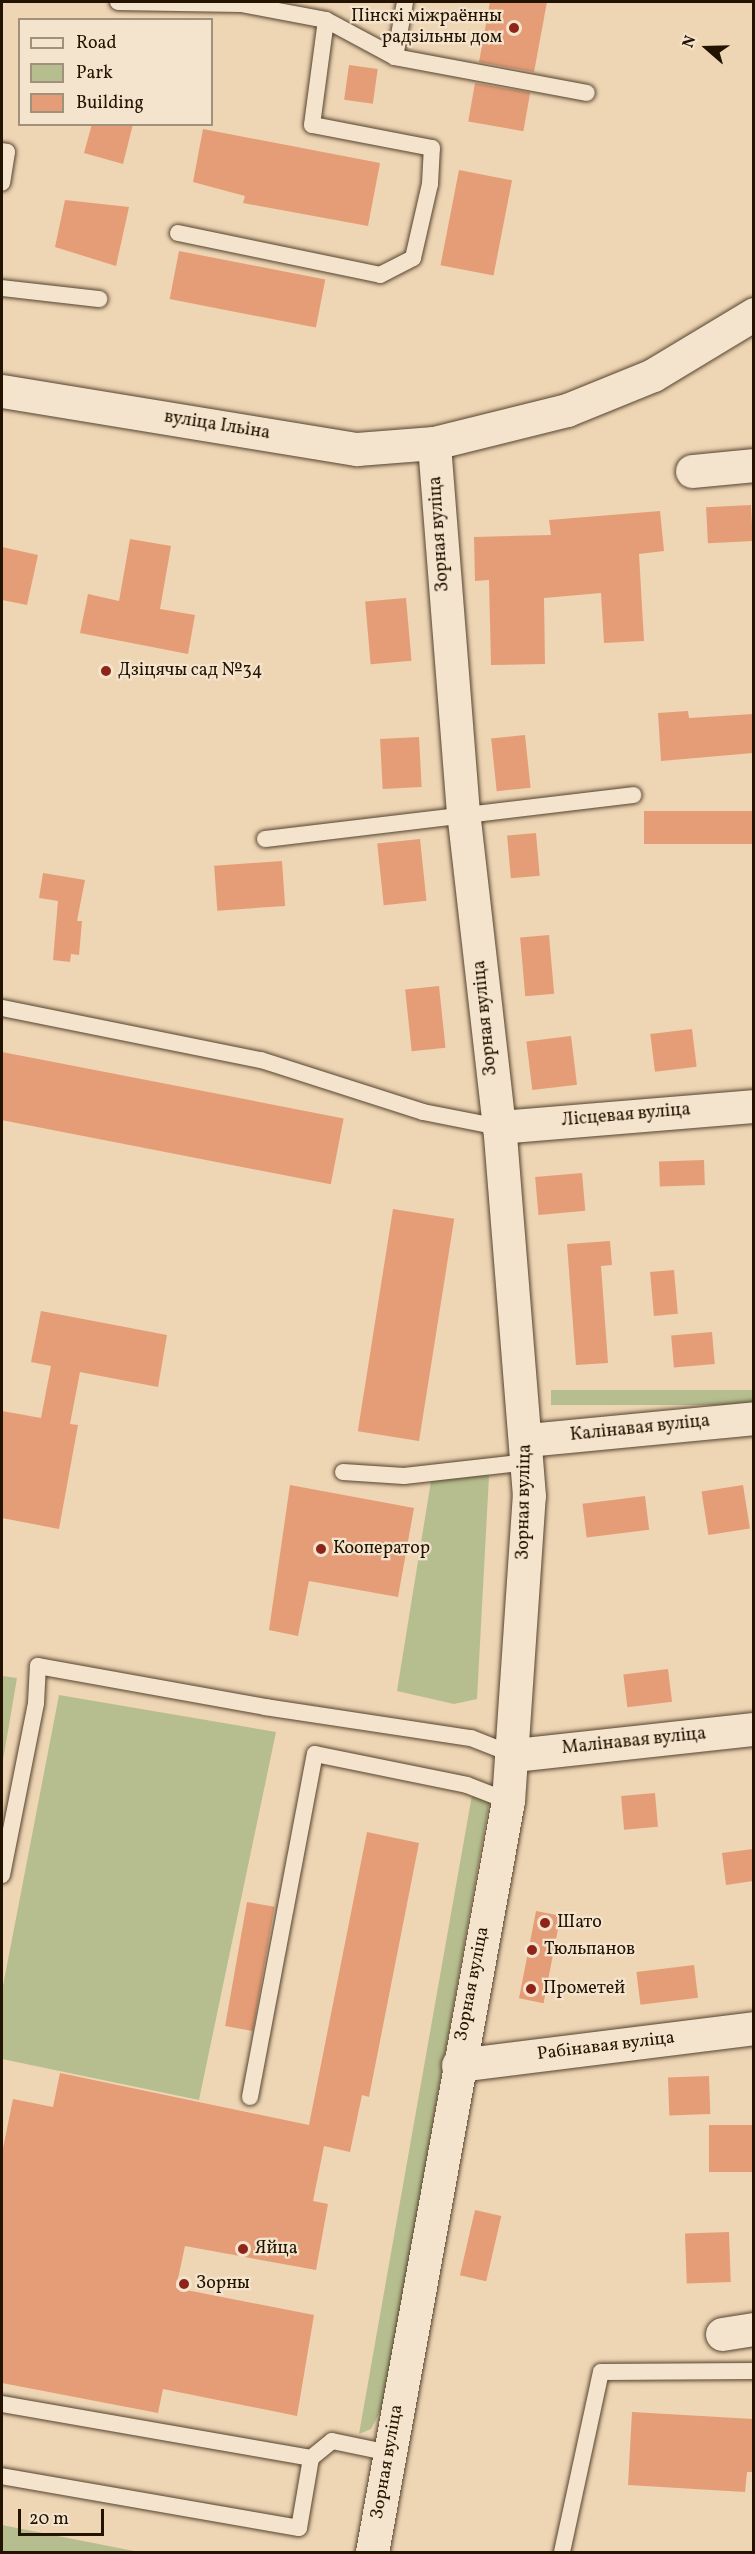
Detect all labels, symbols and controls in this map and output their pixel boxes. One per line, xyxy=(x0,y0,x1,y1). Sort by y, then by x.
place label: Пінскі міжраённы радзільны дом xyxy=(351,7,502,50)
legend xyxy=(18,18,213,126)
north arrow xyxy=(677,18,737,78)
marker: Пінскі міжраённы радзільны дом xyxy=(507,21,521,35)
text: Road xyxy=(76,31,117,56)
text: N xyxy=(678,33,702,51)
text: Park xyxy=(76,61,113,86)
text: Building xyxy=(76,91,144,116)
street label: вуліца Ільіна xyxy=(163,407,271,445)
street label: Зорная вуліца xyxy=(425,475,455,593)
place label: Дзіцячы сад №34 xyxy=(118,660,263,682)
marker: Дзіцячы сад №34 xyxy=(99,664,113,678)
street label: Зорная вуліца xyxy=(469,959,503,1077)
street label: Лісцевая вуліца xyxy=(561,1100,691,1132)
street label: Калінавая вуліца xyxy=(569,1411,711,1447)
street label: Зорная вуліца xyxy=(513,1444,537,1560)
place label: Кооператор xyxy=(333,1538,430,1560)
marker: Кооператор xyxy=(314,1542,328,1556)
street label: Малінавая вуліца xyxy=(561,1724,707,1760)
place label: Шато xyxy=(557,1912,602,1934)
marker: Шато xyxy=(538,1916,552,1930)
street label: Зорная вуліца xyxy=(451,1925,495,2043)
place label: Тюльпанов xyxy=(544,1939,635,1961)
marker: Тюльпанов xyxy=(525,1943,539,1957)
place label: Прометей xyxy=(543,1978,625,2000)
marker: Прометей xyxy=(524,1982,538,1996)
street label: Рабінавая вуліца xyxy=(536,2028,676,2066)
place label: Яйца xyxy=(255,2238,298,2260)
marker: Яйца xyxy=(236,2242,250,2256)
place label: Зорны xyxy=(196,2273,250,2295)
marker: Зорны xyxy=(177,2277,191,2291)
street label: Зорная вуліца xyxy=(367,2403,409,2521)
scale bar xyxy=(21,2497,106,2535)
text: 20 m xyxy=(29,2507,69,2532)

